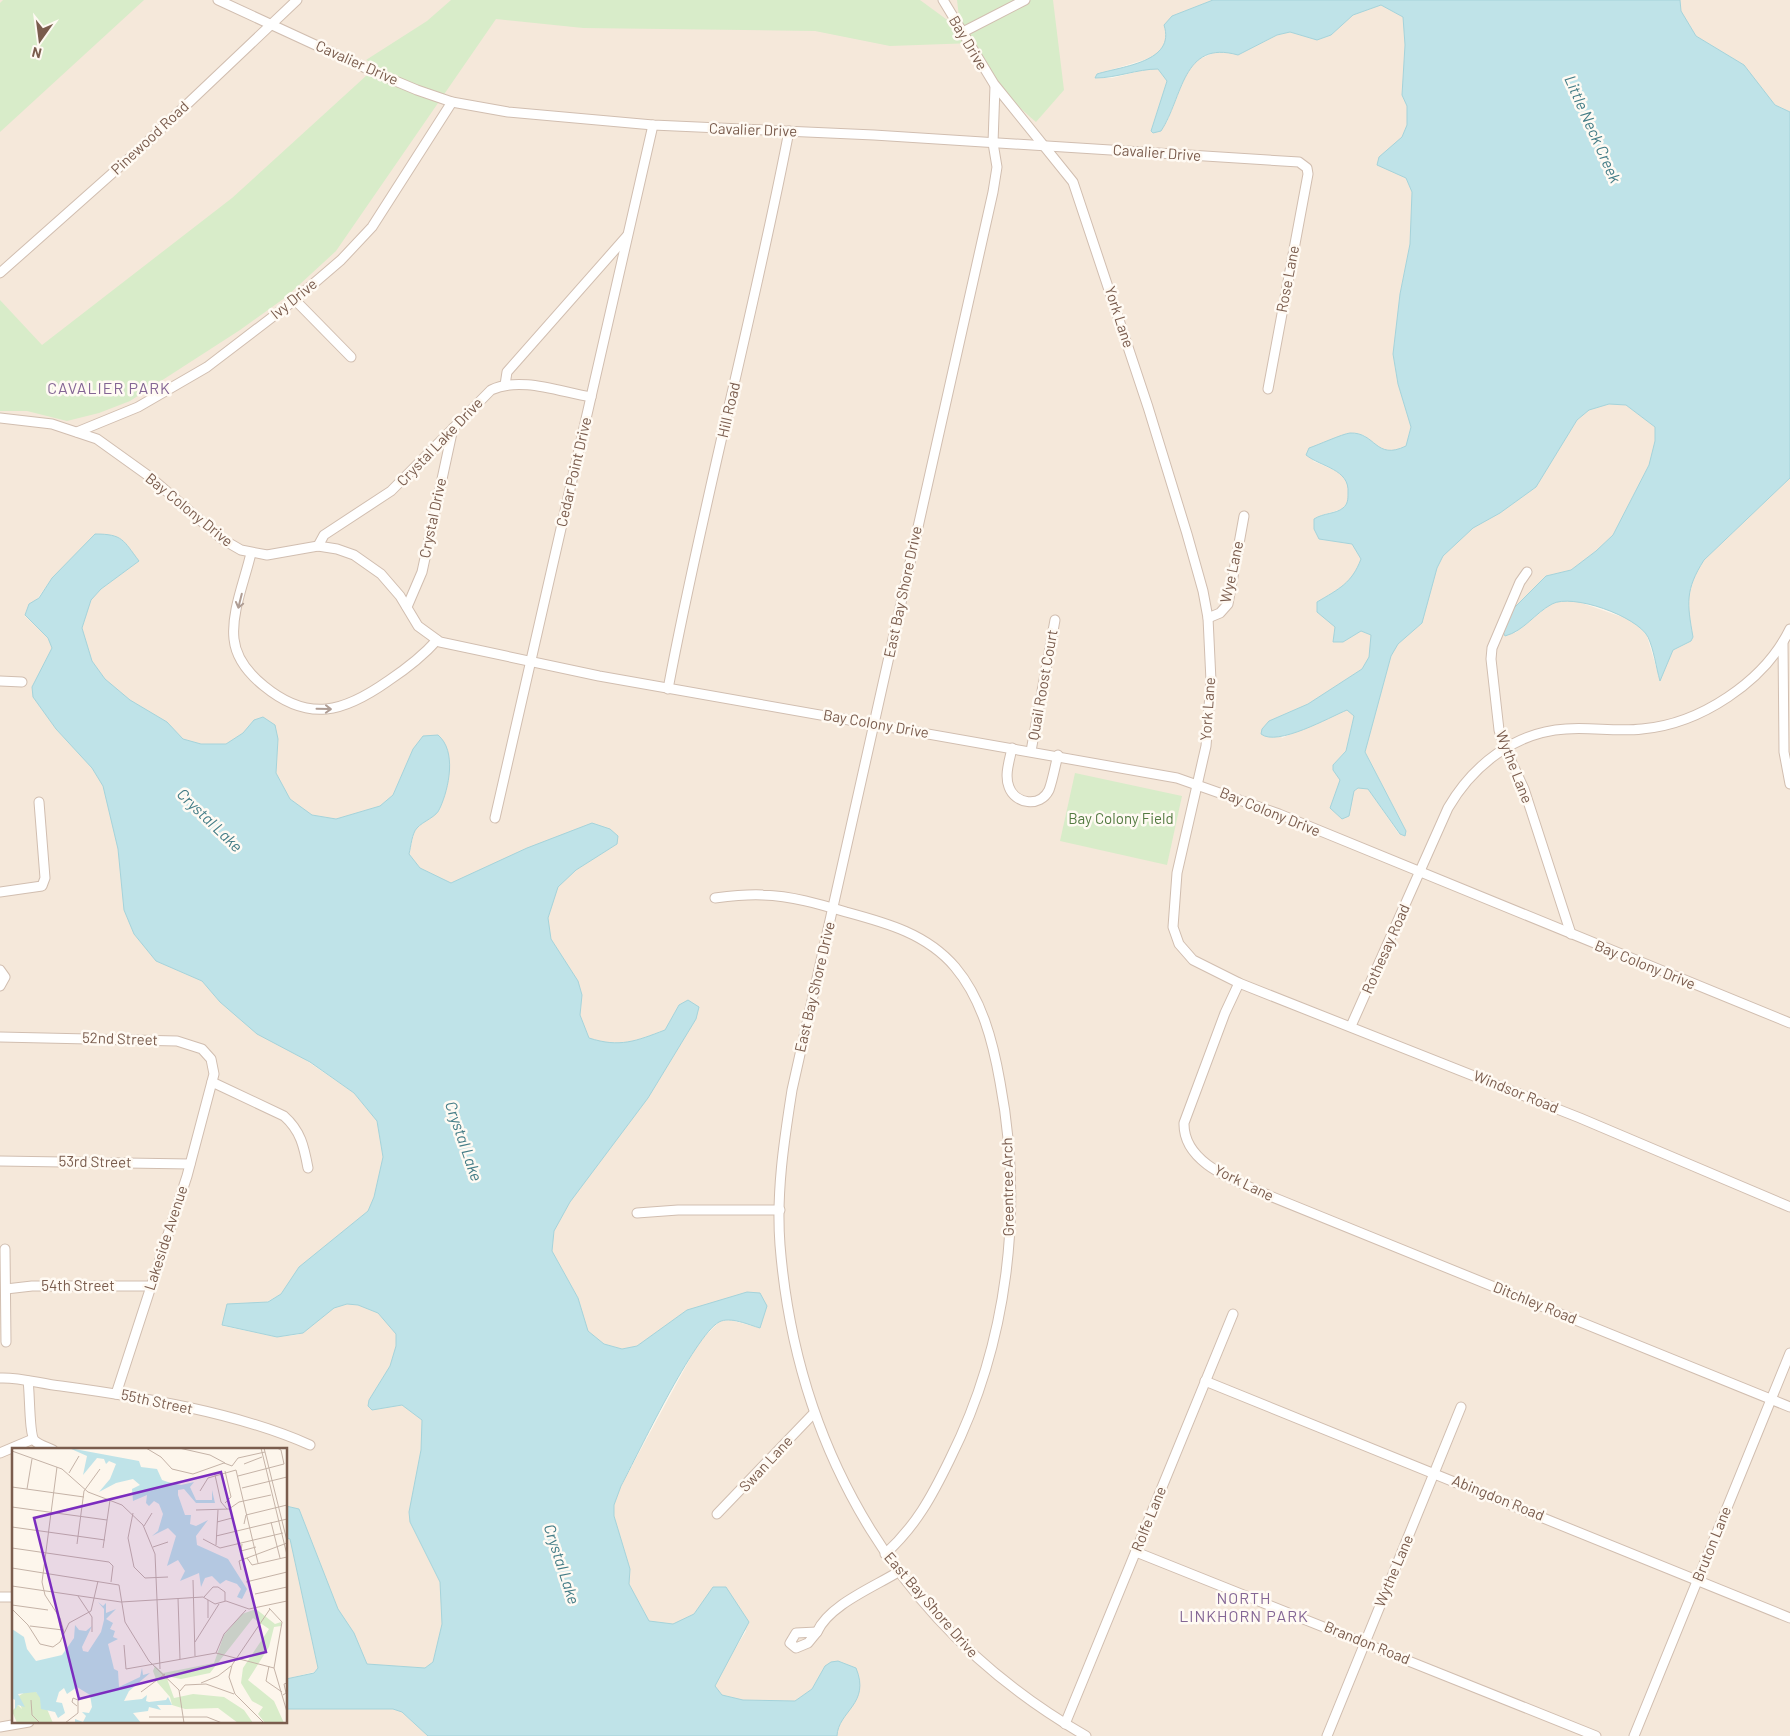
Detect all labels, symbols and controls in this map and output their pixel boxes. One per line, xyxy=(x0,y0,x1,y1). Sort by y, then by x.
street label: Bay Drive xyxy=(946,12,992,73)
north arrow xyxy=(15,15,65,65)
street label: Cavalier Drive xyxy=(313,36,401,88)
text: N xyxy=(30,44,43,62)
water label: Little Neck Creek xyxy=(1561,72,1626,186)
street label: Pinewood Road xyxy=(107,97,192,178)
street label: Cavalier Drive xyxy=(709,118,798,140)
street label: Cavalier Drive xyxy=(1112,140,1202,164)
street label: Rose Lane xyxy=(1272,244,1302,314)
street label: Ivy Drive xyxy=(267,274,320,322)
street label: York Lane xyxy=(1102,284,1138,350)
district label: CAVALIER PARK xyxy=(47,378,171,397)
street label: Hill Road xyxy=(713,380,743,439)
street label: Crystal Lake Drive xyxy=(393,393,486,489)
street label: Cedar Point Drive xyxy=(552,415,594,528)
street label: Bay Colony Drive xyxy=(142,469,237,550)
street label: Crystal Drive xyxy=(415,476,449,560)
street label: East Bay Shore Drive xyxy=(879,524,925,659)
street label: Wye Lane xyxy=(1216,539,1246,604)
one-way arrow xyxy=(235,592,244,608)
street label: Quail Roost Court xyxy=(1023,628,1061,742)
street label: York Lane xyxy=(1196,676,1218,741)
one-way arrow xyxy=(316,704,332,714)
street label: Bay Colony Drive xyxy=(822,705,930,741)
street label: Wythe Lane xyxy=(1493,728,1537,806)
street label: Bay Colony Drive xyxy=(1217,783,1323,839)
water label: Crystal Lake xyxy=(174,784,247,855)
park label: Bay Colony Field xyxy=(1068,809,1174,827)
street label: Rothesay Road xyxy=(1357,901,1413,996)
street label: East Bay Shore Drive xyxy=(790,920,838,1054)
street label: Bay Colony Drive xyxy=(1592,936,1698,992)
street label: 52nd Street xyxy=(82,1028,158,1048)
street label: Windsor Road xyxy=(1471,1066,1562,1116)
water label: Crystal Lake xyxy=(442,1098,487,1183)
street label: Greentree Arch xyxy=(997,1137,1017,1237)
street label: 53rd Street xyxy=(58,1151,132,1171)
street label: York Lane xyxy=(1212,1160,1277,1204)
street label: Lakeside Avenue xyxy=(140,1183,190,1292)
street label: 54th Street xyxy=(41,1276,115,1294)
street label: Ditchley Road xyxy=(1491,1277,1580,1327)
street label: 55th Street xyxy=(120,1385,195,1417)
street label: Swan Lane xyxy=(735,1431,796,1495)
inset map xyxy=(12,1448,288,1724)
street label: Abingdon Road xyxy=(1450,1470,1547,1524)
street label: Rolfe Lane xyxy=(1127,1483,1169,1554)
street label: Bruton Lane xyxy=(1688,1503,1734,1584)
water label: Crystal Lake xyxy=(541,1521,584,1606)
street label: Wythe Lane xyxy=(1370,1532,1416,1609)
street label: East Bay Shore Drive xyxy=(881,1548,982,1661)
district label: NORTH LINKHORN PARK xyxy=(1179,1588,1309,1625)
street label: Brandon Road xyxy=(1322,1617,1413,1667)

